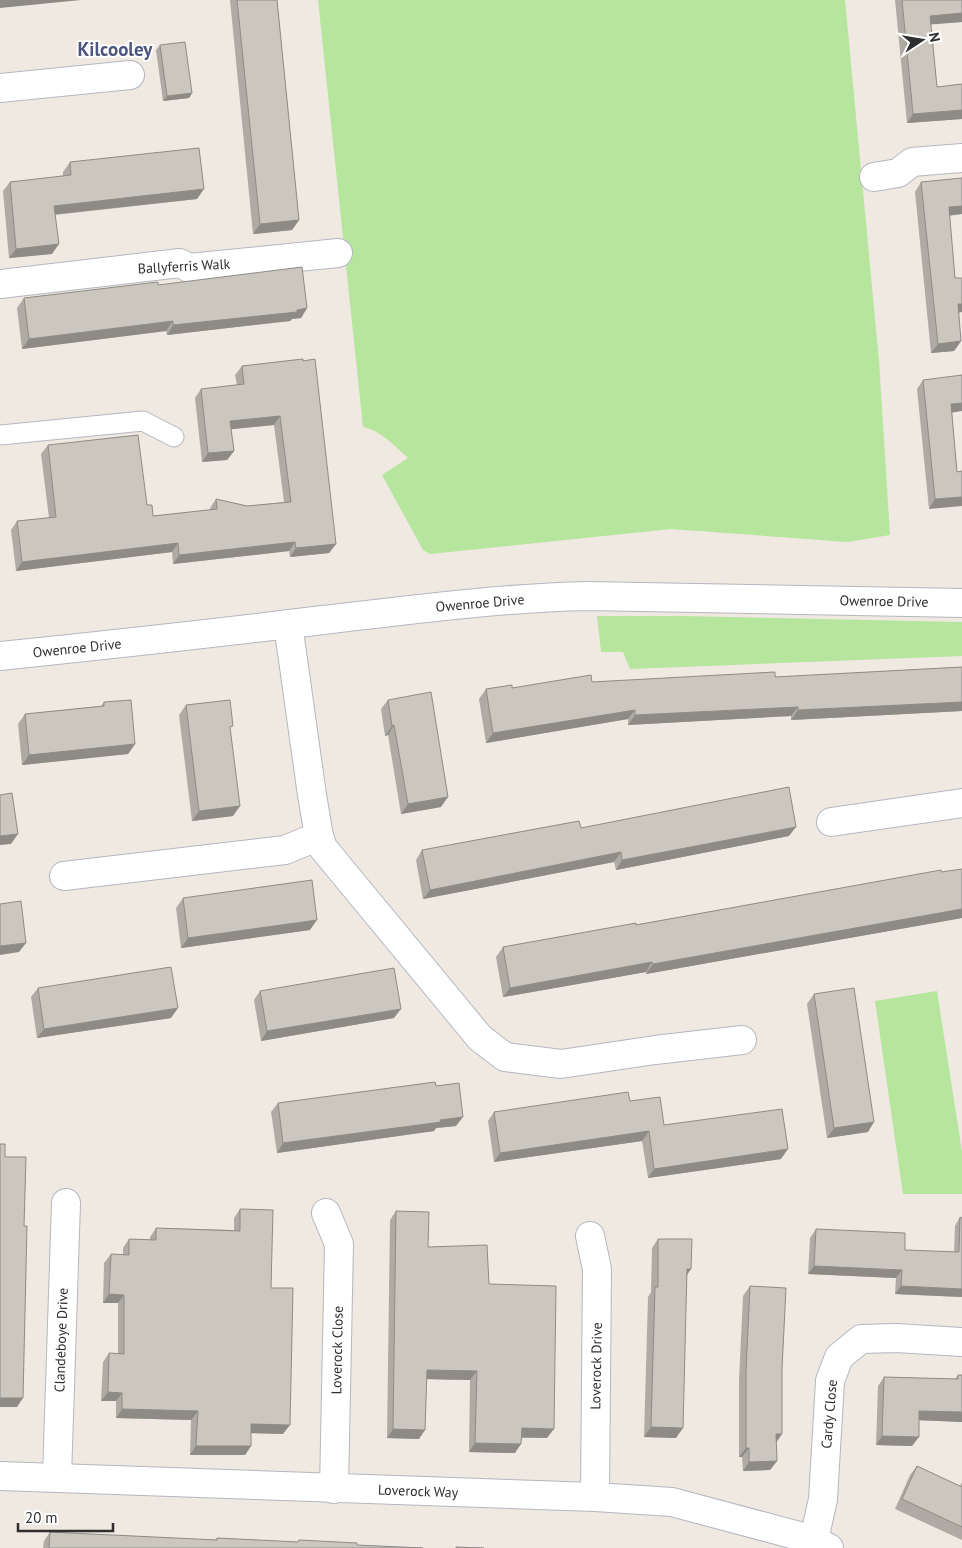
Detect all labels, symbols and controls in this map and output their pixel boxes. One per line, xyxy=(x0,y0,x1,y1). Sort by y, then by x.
north arrow xyxy=(897,15,947,65)
text: N xyxy=(925,31,944,44)
district label: Kilcooley xyxy=(78,37,153,61)
street label: Ballyferris Walk xyxy=(137,255,231,277)
street label: Owenroe Drive xyxy=(435,590,525,616)
street label: Owenroe Drive xyxy=(839,591,929,611)
street label: Owenroe Drive xyxy=(32,634,122,662)
street label: Clandeboye Drive xyxy=(50,1287,72,1393)
street label: Loverock Close xyxy=(327,1306,347,1394)
street label: Loverock Drive xyxy=(586,1322,606,1410)
street label: Cardy Close xyxy=(817,1379,841,1449)
street label: Loverock Way xyxy=(378,1481,459,1501)
scale bar xyxy=(18,1500,112,1532)
text: 20 m xyxy=(25,1508,58,1527)

